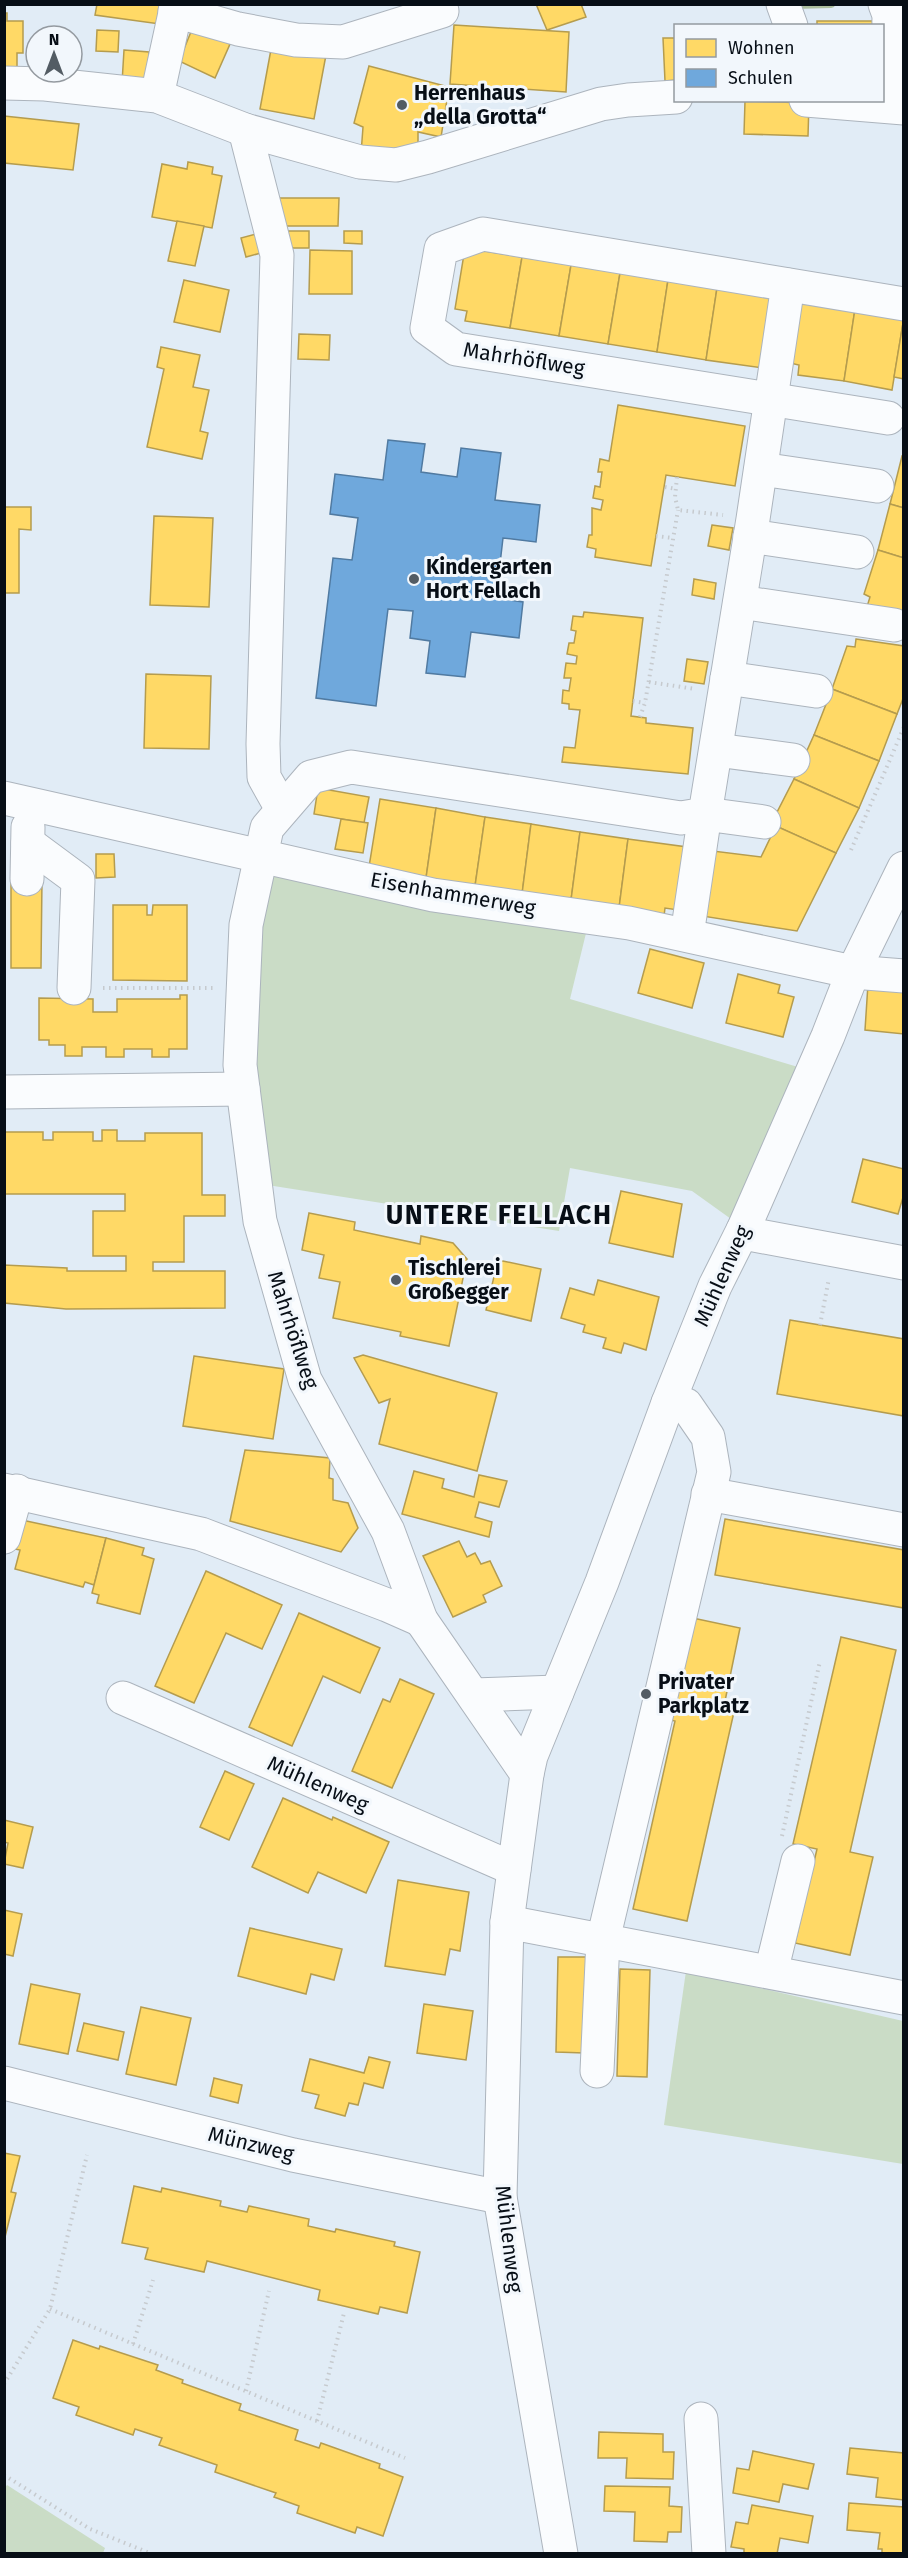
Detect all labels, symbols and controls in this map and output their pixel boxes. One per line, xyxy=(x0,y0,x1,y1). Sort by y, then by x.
north arrow xyxy=(24,24,84,84)
legend xyxy=(674,24,884,102)
text: N xyxy=(49,30,59,49)
text: Wohnen xyxy=(728,37,795,59)
text: Schulen xyxy=(728,67,793,89)
place label: Herrenhaus „della Grotta“ xyxy=(414,80,547,130)
marker: Herrenhaus „della Grotta“ xyxy=(395,98,409,112)
street label: Mahrhöflweg xyxy=(461,337,587,381)
place label: Kindergarten Hort Fellach xyxy=(426,554,552,604)
marker: Kindergarten Hort Fellach xyxy=(407,572,421,586)
street label: Eisenhammerweg xyxy=(368,867,538,921)
district label: UNTERE FELLACH xyxy=(386,1199,612,1231)
street label: Mühlenweg xyxy=(688,1221,756,1331)
place label: Tischlerei Großegger xyxy=(408,1255,509,1305)
street label: Mahrhöflweg xyxy=(262,1268,324,1392)
marker: Tischlerei Großegger xyxy=(389,1273,403,1287)
place label: Privater Parkplatz xyxy=(658,1669,749,1719)
marker: Privater Parkplatz xyxy=(639,1687,653,1701)
street label: Mühlenweg xyxy=(263,1750,373,1818)
street label: Münzweg xyxy=(205,2121,297,2167)
street label: Mühlenweg xyxy=(490,2184,528,2294)

